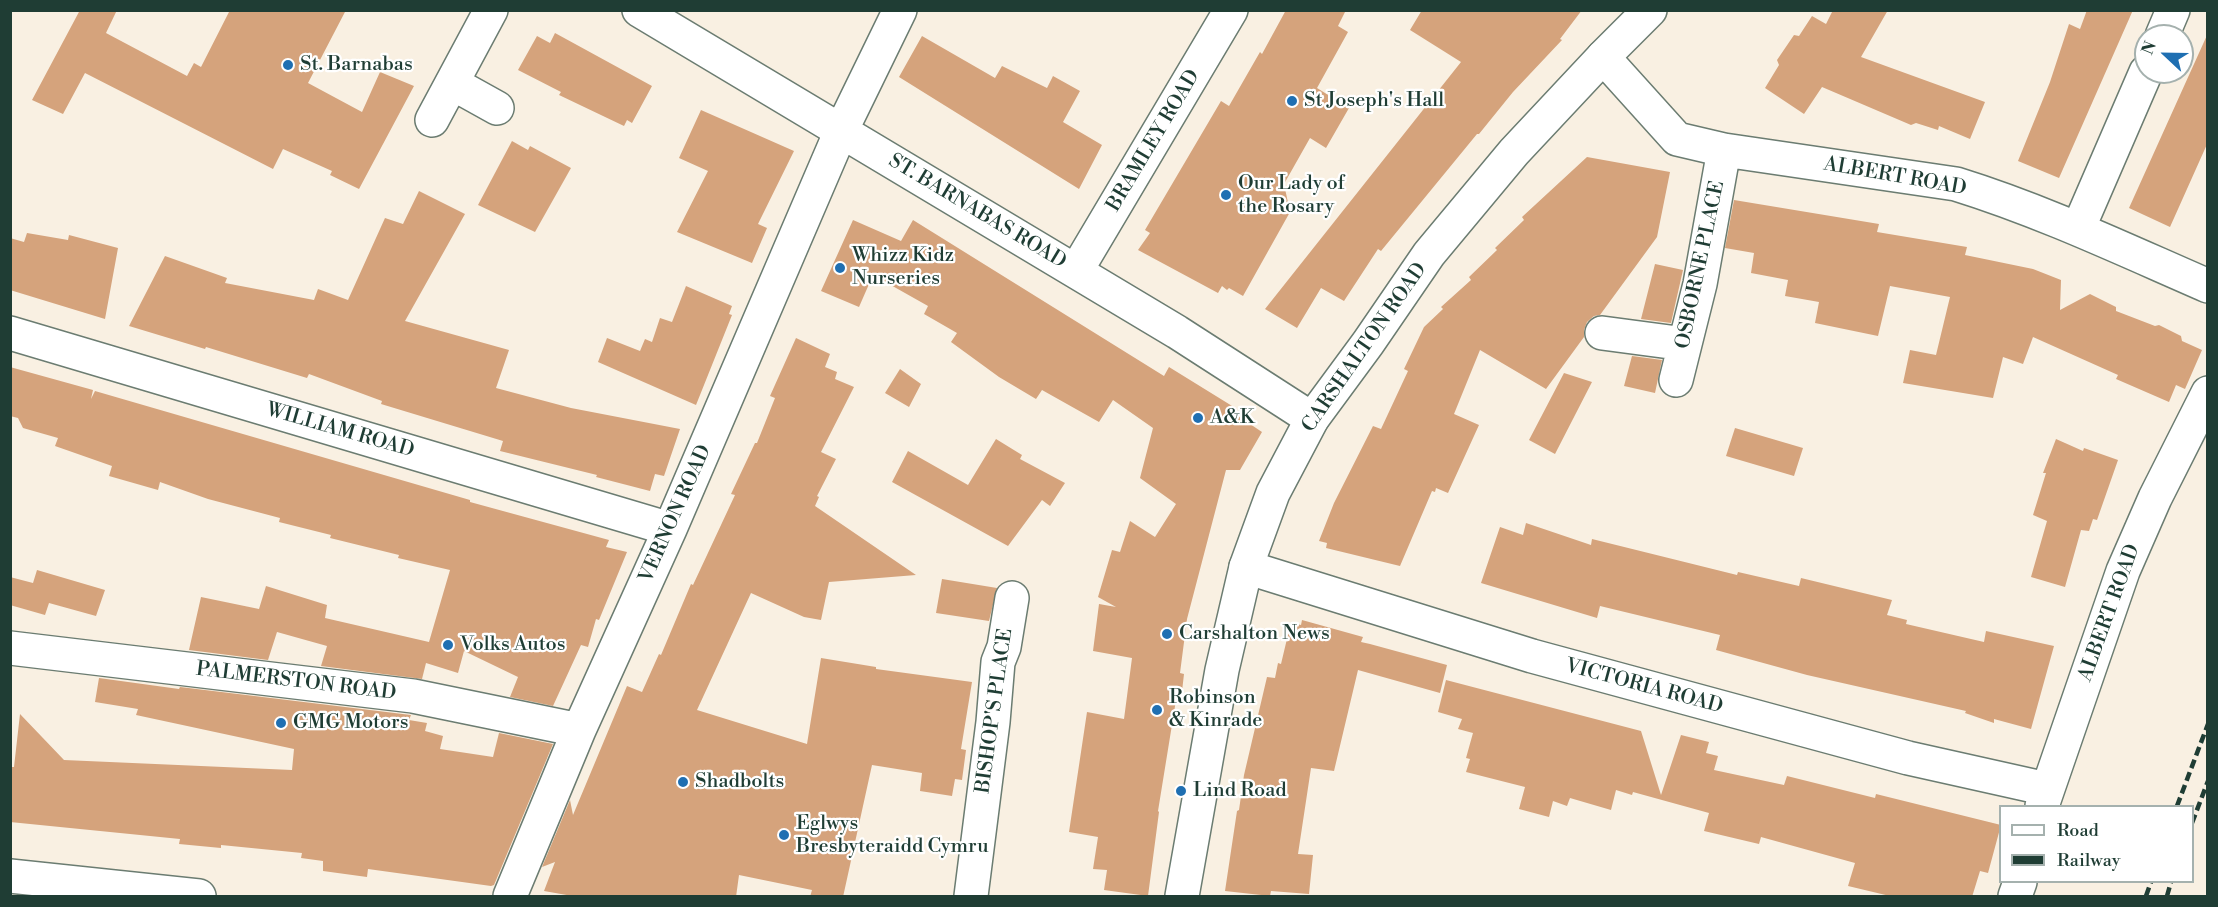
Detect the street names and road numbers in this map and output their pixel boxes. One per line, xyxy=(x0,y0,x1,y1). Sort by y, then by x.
street label: BRAMLEY ROAD xyxy=(1102,66,1206,216)
street label: ST. BARNABAS ROAD xyxy=(884,149,1070,275)
street label: ALBERT ROAD xyxy=(1822,153,1968,201)
street label: OSBORNE PLACE xyxy=(1671,179,1731,351)
street label: CARSHALTON ROAD xyxy=(1297,259,1433,437)
street label: WILLIAM ROAD xyxy=(263,398,417,464)
street label: VERNON ROAD xyxy=(635,441,717,587)
street label: ALBERT ROAD xyxy=(2074,541,2146,685)
street label: BISHOP'S PLACE xyxy=(972,627,1018,795)
street label: VICTORIA ROAD xyxy=(1563,654,1725,720)
street label: PALMERSTON ROAD xyxy=(195,658,397,706)

